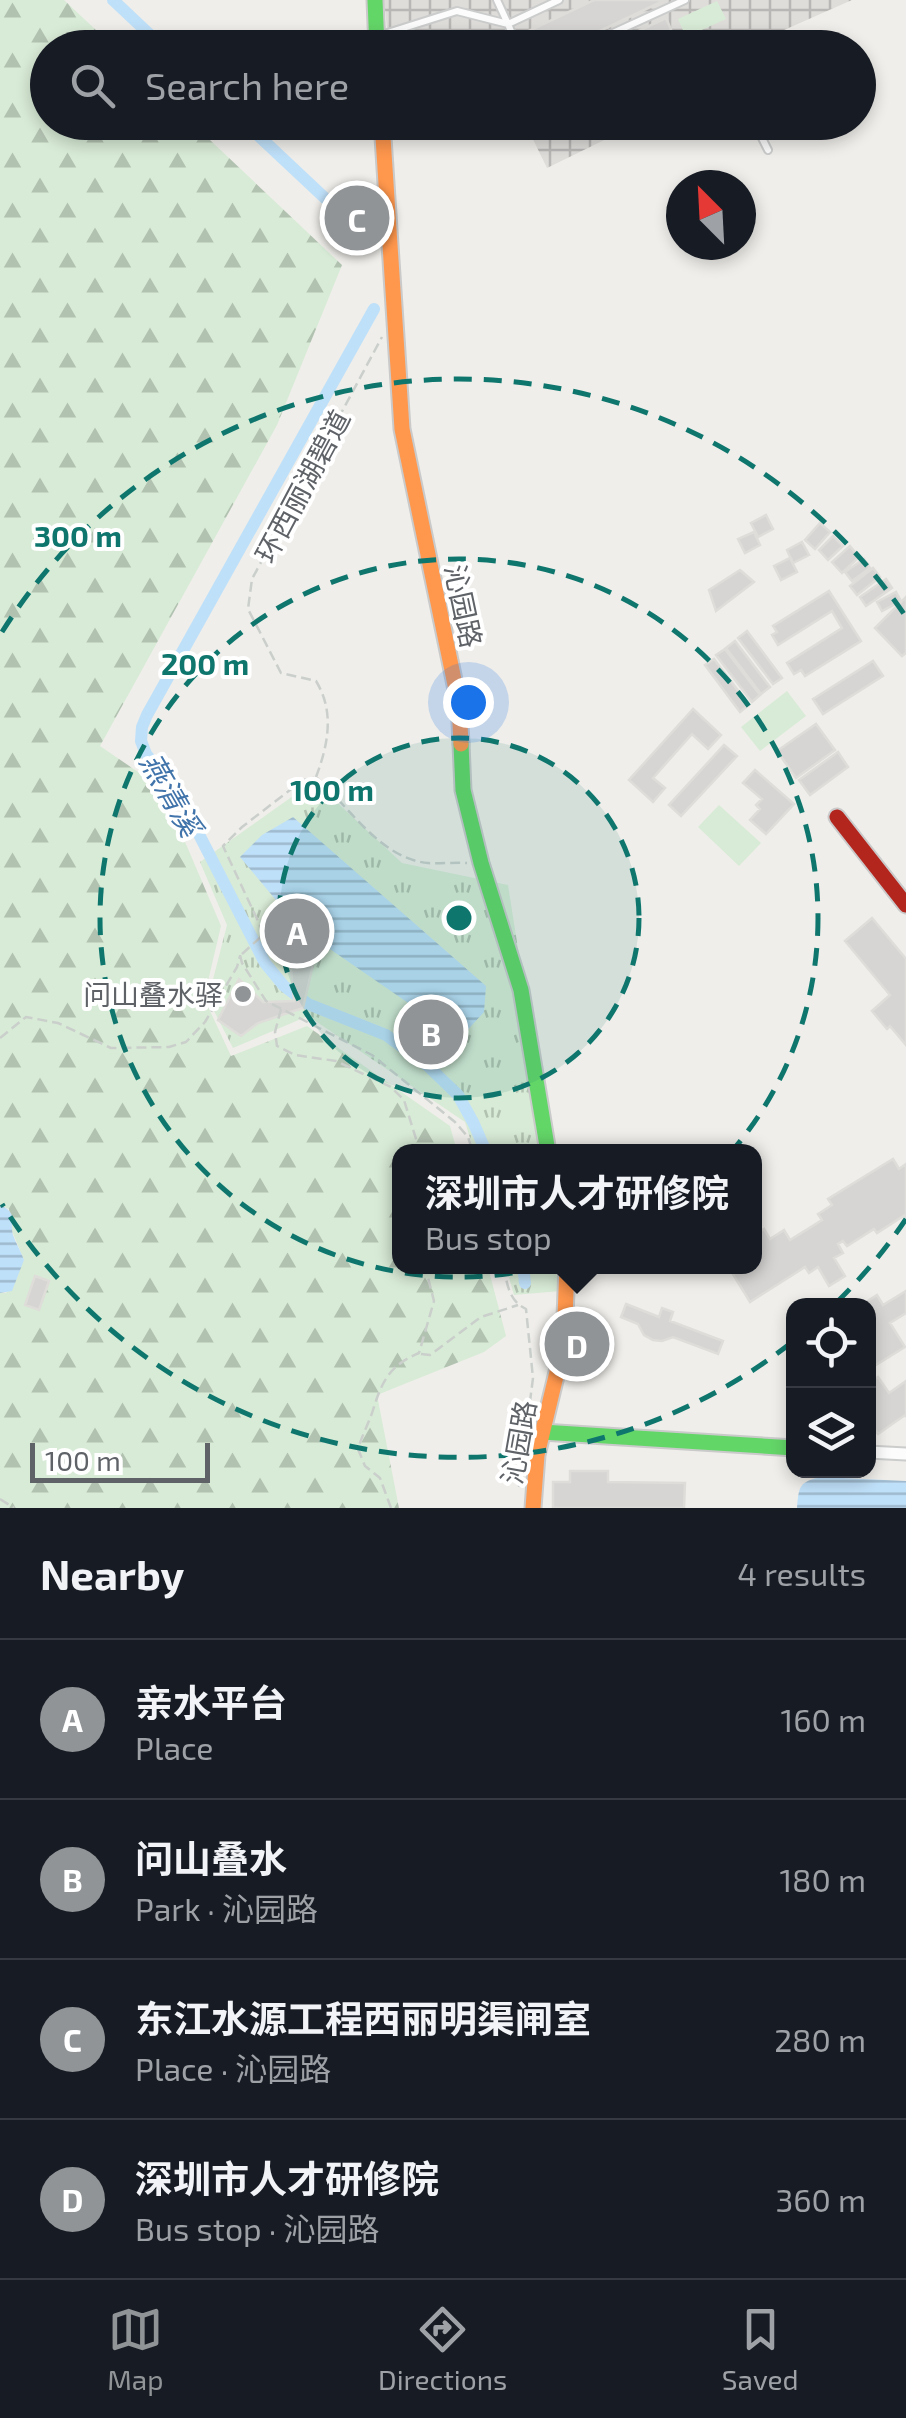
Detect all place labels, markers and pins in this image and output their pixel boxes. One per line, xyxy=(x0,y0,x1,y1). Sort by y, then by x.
pin: C xyxy=(324,180,390,256)
pin: A xyxy=(264,894,330,968)
centre of rings xyxy=(441,900,477,936)
place label: 问山叠水驿 xyxy=(83,977,223,1011)
marker: 问山叠水驿 xyxy=(232,983,254,1005)
pin: B xyxy=(398,994,464,1070)
pin: D xyxy=(544,1306,610,1382)

